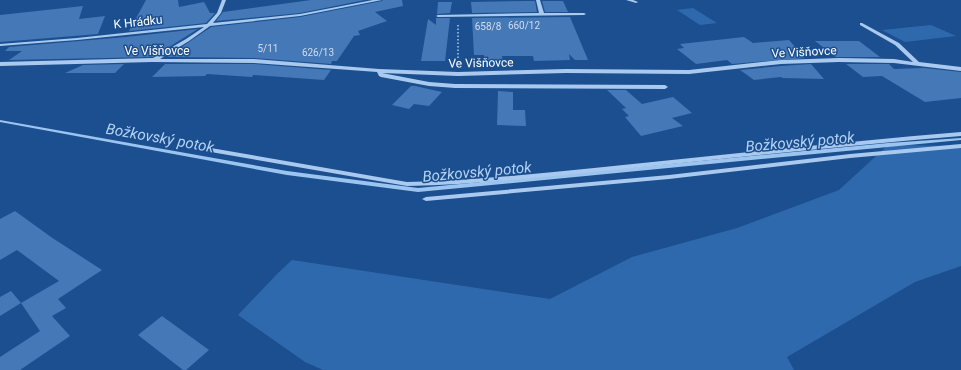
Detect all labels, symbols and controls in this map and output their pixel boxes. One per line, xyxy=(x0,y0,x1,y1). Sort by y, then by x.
street label: K Hrádku xyxy=(113,12,163,32)
house number: 660/12 xyxy=(508,20,540,31)
house number: 658/8 xyxy=(475,21,502,32)
house number: 5/11 xyxy=(258,43,279,54)
street label: Ve Višňovce xyxy=(771,43,837,61)
street label: Ve Višňovce xyxy=(124,44,190,58)
house number: 626/13 xyxy=(302,47,334,58)
street label: Ve Višňovce xyxy=(448,55,514,71)
water label: Božkovský potok xyxy=(105,120,216,156)
water label: Božkovský potok xyxy=(745,128,856,156)
water label: Božkovský potok xyxy=(422,158,533,186)

